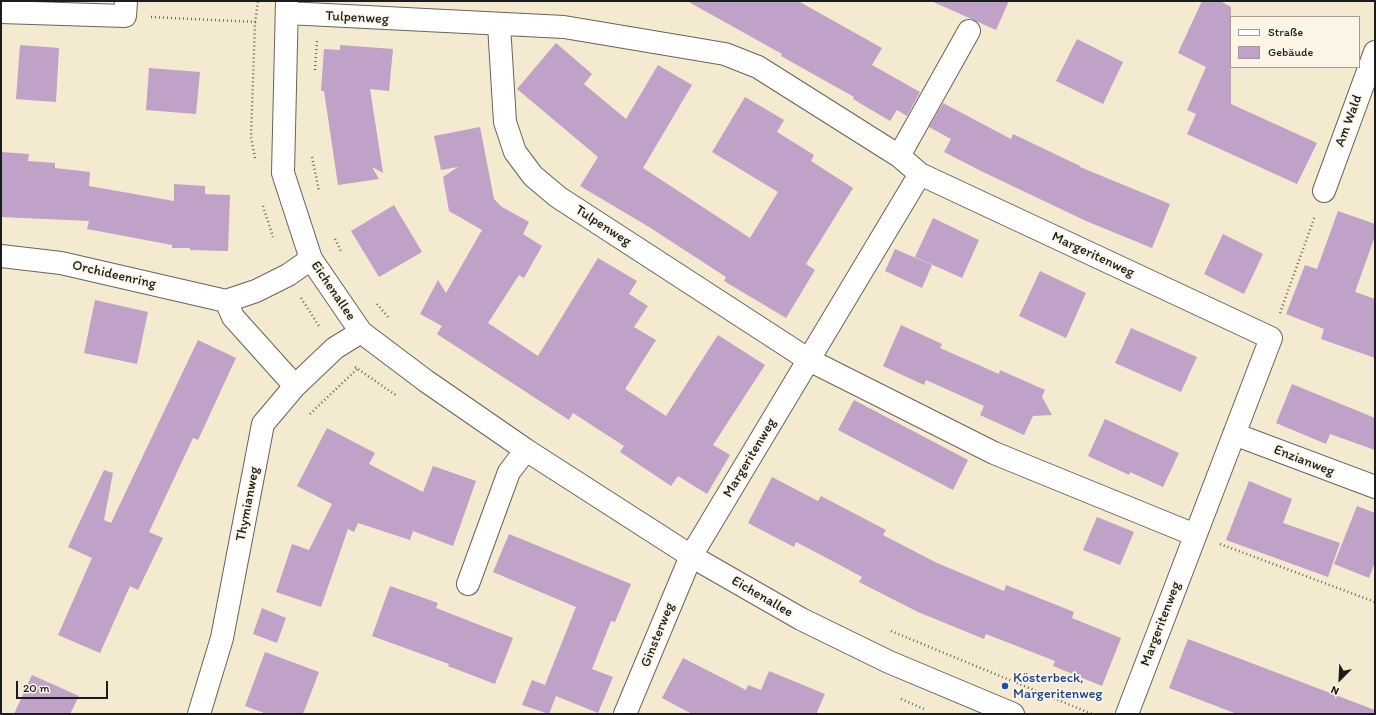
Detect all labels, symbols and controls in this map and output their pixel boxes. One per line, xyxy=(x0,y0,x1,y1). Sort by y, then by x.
street label: Tulpenweg xyxy=(325,8,389,28)
legend xyxy=(1230,16,1360,68)
text: Straße xyxy=(1268,25,1303,39)
text: Gebäude xyxy=(1268,45,1313,59)
street label: Am Wald xyxy=(1332,93,1366,149)
street label: Tulpenweg xyxy=(572,202,634,250)
street label: Margeritenweg xyxy=(1049,228,1137,282)
street label: Orchideenring xyxy=(70,257,158,293)
street label: Eichenallee xyxy=(307,258,359,324)
street label: Margeritenweg xyxy=(720,415,780,501)
street label: Enzianweg xyxy=(1271,442,1337,480)
street label: Thymianweg xyxy=(233,465,263,543)
street label: Eichenallee xyxy=(728,573,796,621)
street label: Margeritenweg xyxy=(1137,579,1185,669)
street label: Ginsterweg xyxy=(637,600,679,670)
north arrow xyxy=(1320,659,1360,699)
place label: Kösterbeck, Margeritenweg xyxy=(1013,670,1103,702)
scale bar xyxy=(18,673,110,699)
text: 20 m xyxy=(23,681,50,695)
marker: Kösterbeck, Margeritenweg xyxy=(1000,681,1010,691)
text: N xyxy=(1329,683,1341,698)

